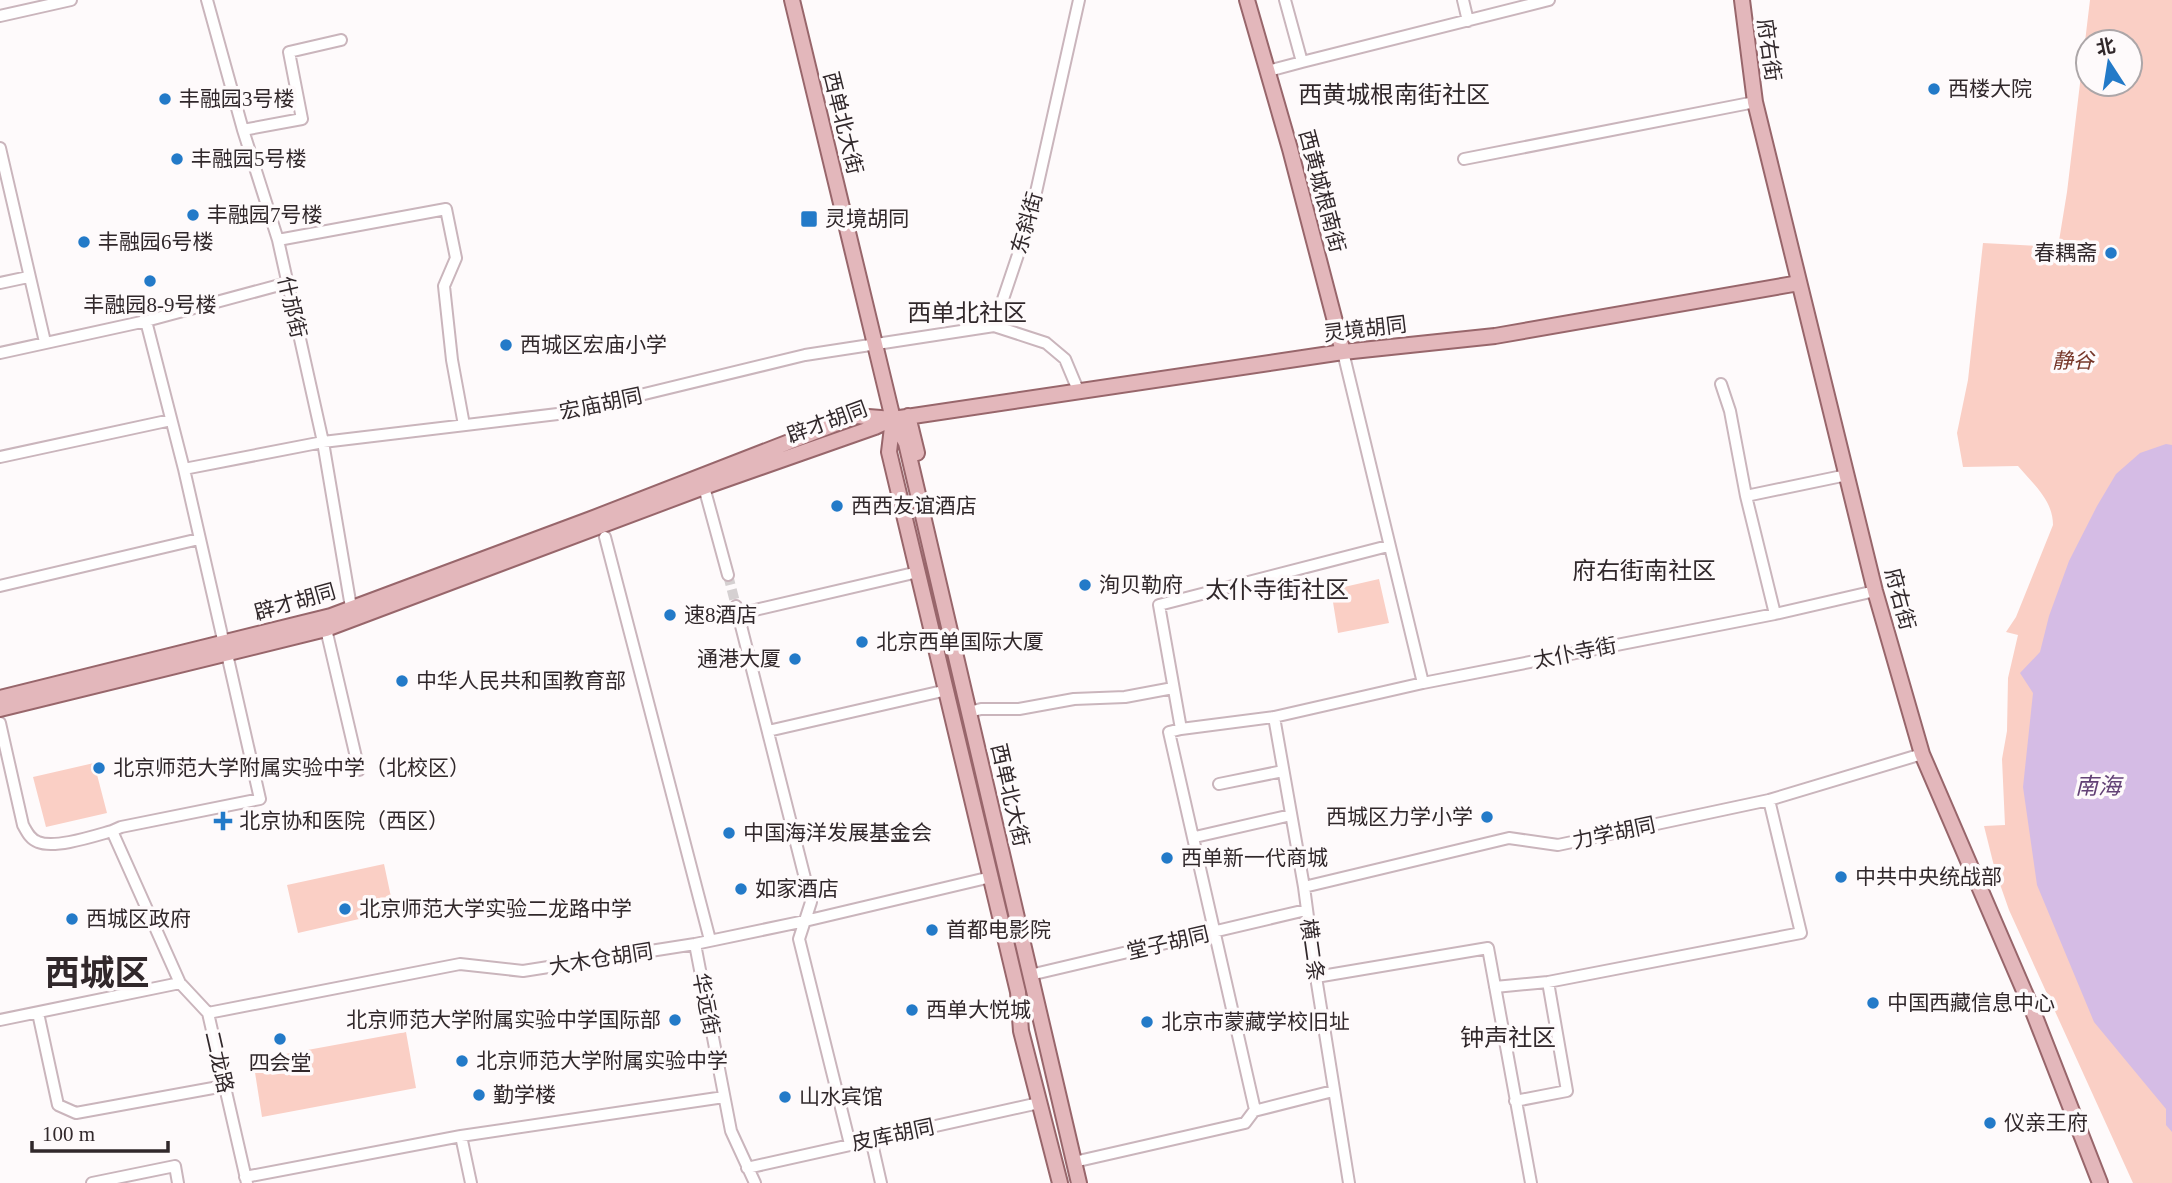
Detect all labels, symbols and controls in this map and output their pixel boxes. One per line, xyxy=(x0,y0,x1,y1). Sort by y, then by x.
street label: 府右街 xyxy=(1753,17,1785,83)
north arrow xyxy=(2074,28,2144,98)
text: 北 xyxy=(2094,35,2117,59)
street label: 西单北大街 xyxy=(819,69,867,177)
place label: 西楼大院 xyxy=(1948,77,2032,101)
marker: 西楼大院 xyxy=(1926,81,1942,97)
district label: 西黄城根南街社区 xyxy=(1298,82,1490,108)
place label: 丰融园3号楼 xyxy=(179,87,295,111)
marker: 丰融园3号楼 xyxy=(157,91,173,107)
street label: 西黄城根南街 xyxy=(1294,127,1350,255)
place label: 丰融园5号楼 xyxy=(191,147,307,171)
marker: 丰融园5号楼 xyxy=(169,151,185,167)
street label: 东斜街 xyxy=(1007,189,1047,257)
place label: 丰融园7号楼 xyxy=(207,203,323,227)
marker: 丰融园7号楼 xyxy=(185,207,201,223)
place label: 灵境胡同 xyxy=(825,207,909,231)
marker: 灵境胡同 xyxy=(799,209,819,229)
place label: 丰融园6号楼 xyxy=(98,230,214,254)
marker: 丰融园6号楼 xyxy=(76,234,92,250)
place label: 春耦斋 xyxy=(2034,241,2097,265)
marker: 春耦斋 xyxy=(2103,245,2119,261)
marker: 丰融园8-9号楼 xyxy=(142,273,158,289)
street label: 什邡街 xyxy=(273,274,311,340)
place label: 丰融园8-9号楼 xyxy=(84,293,217,317)
district label: 西单北社区 xyxy=(907,300,1027,326)
street label: 灵境胡同 xyxy=(1322,312,1408,346)
place label: 西城区宏庙小学 xyxy=(520,333,667,357)
marker: 西城区宏庙小学 xyxy=(498,337,514,353)
park label: 静谷 xyxy=(2052,349,2096,373)
street label: 宏庙胡同 xyxy=(557,384,645,424)
street label: 辟才胡同 xyxy=(783,396,871,448)
place label: 西西友谊酒店 xyxy=(851,494,977,518)
marker: 西西友谊酒店 xyxy=(829,498,845,514)
district label: 府右街南社区 xyxy=(1572,558,1716,584)
street label: 府右街 xyxy=(1880,565,1920,633)
place label: 洵贝勒府 xyxy=(1099,573,1183,597)
marker: 洵贝勒府 xyxy=(1077,577,1093,593)
district label: 太仆寺街社区 xyxy=(1205,577,1349,603)
street label: 辟才胡同 xyxy=(251,579,339,625)
place label: 速8酒店 xyxy=(684,603,758,627)
marker: 速8酒店 xyxy=(662,607,678,623)
place label: 北京西单国际大厦 xyxy=(876,630,1044,654)
street label: 太仆寺街 xyxy=(1531,633,1619,673)
marker: 北京西单国际大厦 xyxy=(854,634,870,650)
place label: 通港大厦 xyxy=(697,647,781,671)
marker: 通港大厦 xyxy=(787,651,803,667)
place label: 中华人民共和国教育部 xyxy=(416,669,626,693)
marker: 中华人民共和国教育部 xyxy=(394,673,410,689)
street label: 西单北大街 xyxy=(986,741,1034,849)
place label: 北京师范大学附属实验中学（北校区） xyxy=(113,756,470,780)
marker: 北京师范大学附属实验中学（北校区） xyxy=(91,760,107,776)
water label: 南海 xyxy=(2075,774,2124,799)
place label: 西城区力学小学 xyxy=(1326,805,1473,829)
place label: 北京协和医院（西区） xyxy=(239,809,449,833)
marker: 西城区力学小学 xyxy=(1479,809,1495,825)
marker: 北京协和医院（西区） xyxy=(213,811,233,831)
street label: 力学胡同 xyxy=(1570,813,1658,853)
place label: 中国海洋发展基金会 xyxy=(743,821,932,845)
marker: 中国海洋发展基金会 xyxy=(721,825,737,841)
place label: 西单新一代商城 xyxy=(1181,846,1328,870)
marker: 西单新一代商城 xyxy=(1159,850,1175,866)
place label: 中共中央统战部 xyxy=(1855,865,2002,889)
marker: 中共中央统战部 xyxy=(1833,869,1849,885)
place label: 如家酒店 xyxy=(755,877,839,901)
marker: 如家酒店 xyxy=(733,881,749,897)
place label: 北京师范大学实验二龙路中学 xyxy=(359,897,632,921)
marker: 北京师范大学实验二龙路中学 xyxy=(337,901,353,917)
place label: 西城区政府 xyxy=(86,907,191,931)
marker: 西城区政府 xyxy=(64,911,80,927)
street label: 横二条 xyxy=(1296,917,1328,983)
place label: 首都电影院 xyxy=(946,918,1051,942)
marker: 首都电影院 xyxy=(924,922,940,938)
street label: 堂子胡同 xyxy=(1124,922,1212,964)
street label: 大木仓胡同 xyxy=(547,939,655,979)
district label: 西城区 xyxy=(44,954,150,993)
street label: 华远街 xyxy=(688,971,724,1037)
place label: 中国西藏信息中心 xyxy=(1887,991,2055,1015)
marker: 中国西藏信息中心 xyxy=(1865,995,1881,1011)
place label: 西单大悦城 xyxy=(926,998,1031,1022)
marker: 西单大悦城 xyxy=(904,1002,920,1018)
place label: 北京师范大学附属实验中学国际部 xyxy=(346,1008,661,1032)
place label: 北京市蒙藏学校旧址 xyxy=(1161,1010,1350,1034)
marker: 北京师范大学附属实验中学国际部 xyxy=(667,1012,683,1028)
marker: 北京市蒙藏学校旧址 xyxy=(1139,1014,1155,1030)
district label: 钟声社区 xyxy=(1460,1025,1556,1051)
street label: 二龙路 xyxy=(200,1029,238,1095)
marker: 四会堂 xyxy=(272,1031,288,1047)
place label: 北京师范大学附属实验中学 xyxy=(476,1049,728,1073)
place label: 四会堂 xyxy=(249,1051,312,1075)
marker: 北京师范大学附属实验中学 xyxy=(454,1053,470,1069)
place label: 勤学楼 xyxy=(493,1083,556,1107)
place label: 山水宾馆 xyxy=(799,1085,883,1109)
marker: 勤学楼 xyxy=(471,1087,487,1103)
marker: 山水宾馆 xyxy=(777,1089,793,1105)
scale bar xyxy=(32,1110,168,1154)
place label: 仪亲王府 xyxy=(2004,1111,2088,1135)
street label: 皮库胡同 xyxy=(849,1115,937,1155)
marker: 仪亲王府 xyxy=(1982,1115,1998,1131)
text: 100 m xyxy=(42,1122,95,1146)

